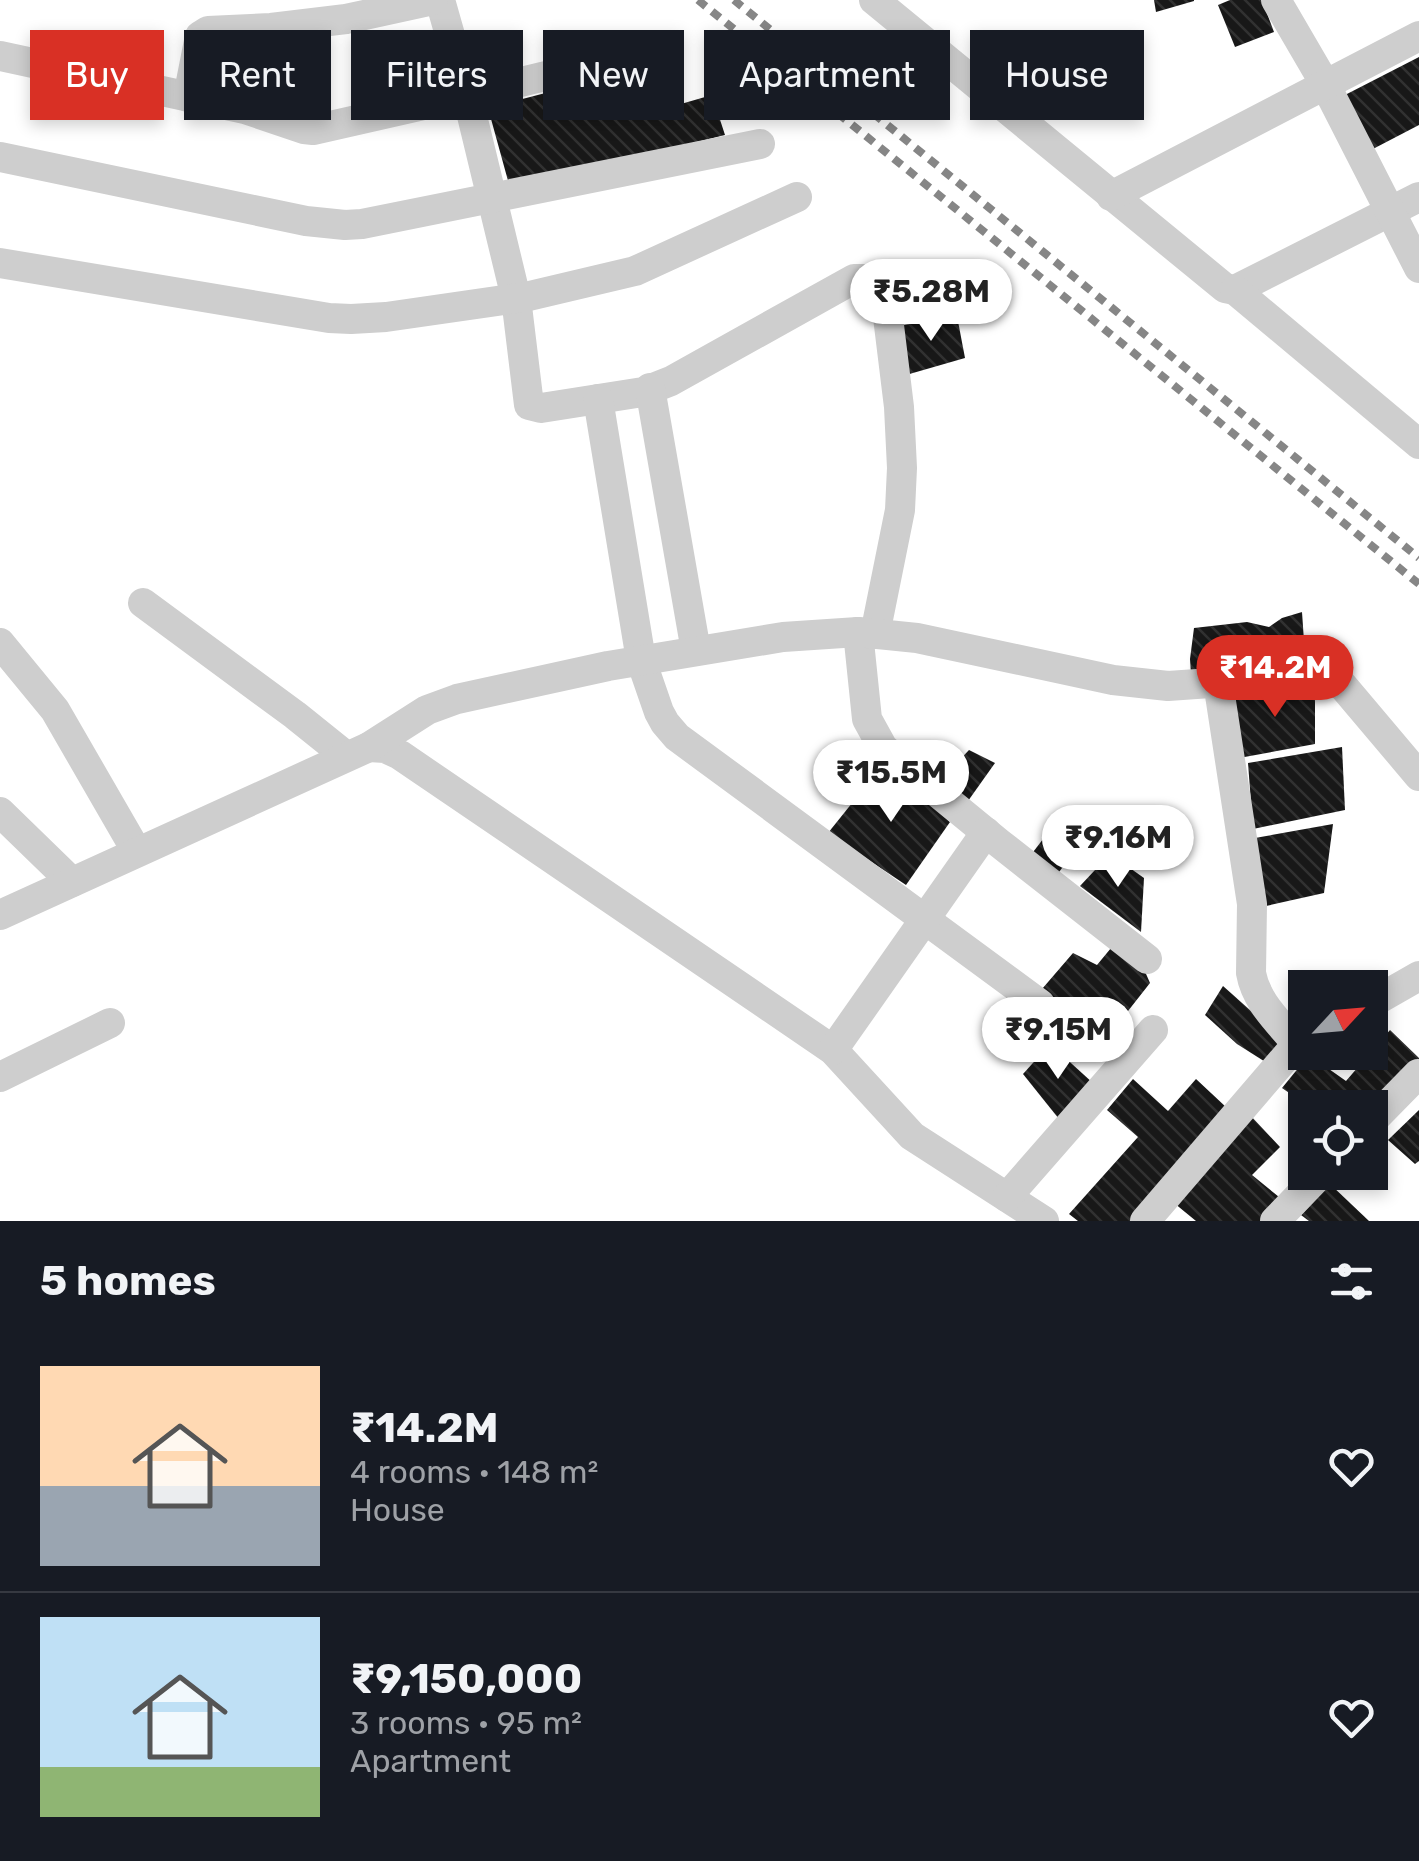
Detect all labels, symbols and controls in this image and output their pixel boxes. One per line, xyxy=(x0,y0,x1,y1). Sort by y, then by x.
chip: Buy xyxy=(30,30,164,120)
chip: Rent xyxy=(184,30,331,120)
chip: Filters xyxy=(351,30,523,120)
chip: New xyxy=(543,30,684,120)
chip: Apartment xyxy=(704,30,950,120)
chip: House xyxy=(970,30,1144,120)
pin: ₹5.28M xyxy=(850,259,1012,344)
text: ₹5.28M xyxy=(872,272,990,310)
pin: ₹14.2M xyxy=(1194,635,1356,720)
text: ₹14.2M xyxy=(1218,648,1332,686)
pin: ₹15.5M xyxy=(810,740,972,825)
text: ₹15.5M xyxy=(835,753,947,791)
pin: ₹9.16M xyxy=(1037,805,1199,890)
text: ₹9.16M xyxy=(1064,818,1172,856)
north arrow xyxy=(1288,970,1388,1070)
map controls xyxy=(1288,970,1388,1190)
pin: ₹9.15M xyxy=(977,997,1139,1082)
text: ₹9.15M xyxy=(1004,1010,1112,1048)
button: locate xyxy=(1288,1090,1388,1190)
icon: filters xyxy=(1324,1254,1379,1309)
text: 5 homes xyxy=(40,1256,216,1306)
text: ₹14.2M xyxy=(350,1403,498,1453)
icon: home xyxy=(120,1406,240,1526)
icon: heart xyxy=(1324,1439,1379,1494)
text: 4 rooms · 148 m² xyxy=(350,1453,598,1491)
text: House xyxy=(350,1491,445,1529)
text: ₹9,150,000 xyxy=(350,1654,582,1704)
icon: home xyxy=(120,1657,240,1777)
icon: heart xyxy=(1324,1690,1379,1745)
text: 3 rooms · 95 m² xyxy=(350,1704,582,1742)
text: Apartment xyxy=(350,1742,511,1780)

